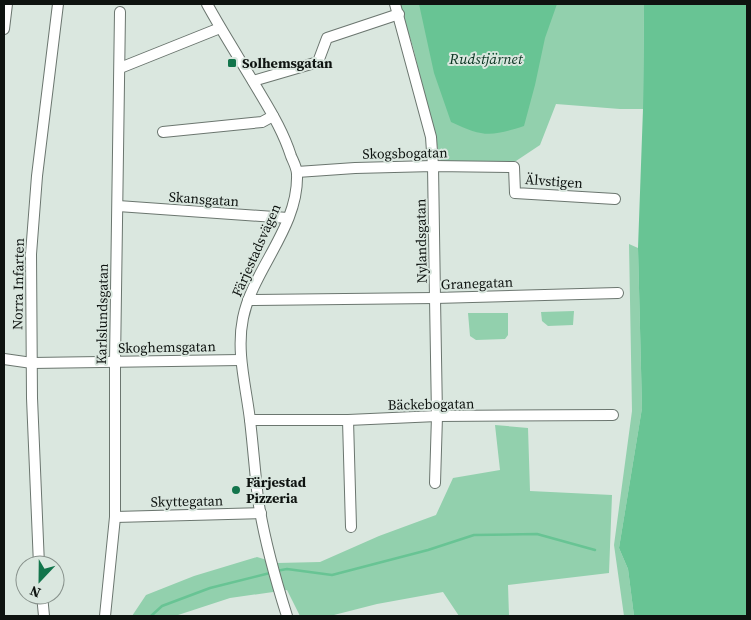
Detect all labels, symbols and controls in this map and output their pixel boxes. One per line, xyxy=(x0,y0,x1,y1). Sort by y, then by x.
water label: Rudstjärnet xyxy=(448,48,524,69)
place label: Solhemsgatan xyxy=(242,53,333,73)
marker: Solhemsgatan xyxy=(226,57,238,69)
street label: Skogsbogatan xyxy=(362,142,448,164)
street label: Älvstigen xyxy=(524,169,584,193)
street label: Skansgatan xyxy=(168,187,240,211)
street label: Nylandsgatan xyxy=(410,198,432,284)
street label: Färjestadsvägen xyxy=(227,200,286,300)
street label: Norra Infarten xyxy=(7,237,29,330)
street label: Karlslundsgatan xyxy=(91,263,113,365)
street label: Granegatan xyxy=(441,272,514,294)
street label: Skoghemsgatan xyxy=(118,336,216,358)
street label: Bäckebogatan xyxy=(387,393,475,415)
place label: Färjestad Pizzeria xyxy=(246,472,307,508)
marker: Färjestad Pizzeria xyxy=(230,484,242,496)
street label: Skyttegatan xyxy=(151,490,224,512)
north arrow xyxy=(15,555,65,605)
text: N xyxy=(27,581,44,603)

